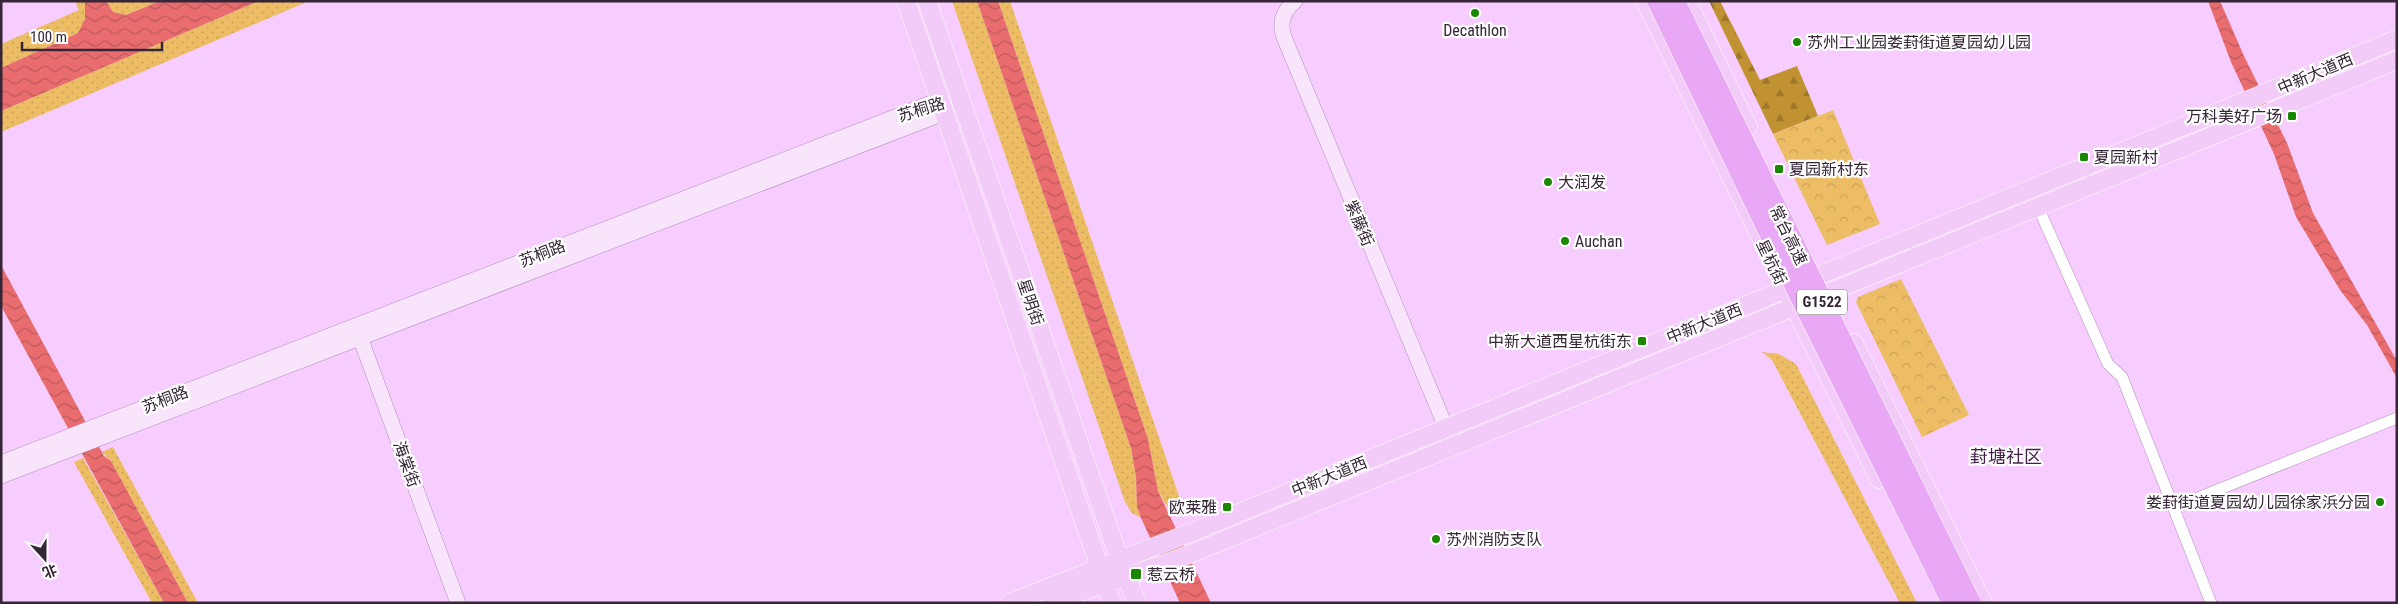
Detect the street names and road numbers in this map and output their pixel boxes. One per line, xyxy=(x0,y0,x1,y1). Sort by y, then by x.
street label: 中新大道西 xyxy=(2275,49,2356,98)
street label: 苏桐路 xyxy=(895,93,947,126)
street label: 紫藤街 xyxy=(1341,197,1378,249)
street label: 常台高速 xyxy=(1766,202,1811,268)
street label: 苏桐路 xyxy=(516,236,568,271)
street label: 星杭街 xyxy=(1752,236,1791,288)
street label: 星明街 xyxy=(1014,276,1047,328)
road number: G1522 xyxy=(1797,290,1847,314)
street label: 中新大道西 xyxy=(1664,300,1745,347)
street label: 苏桐路 xyxy=(139,382,191,417)
street label: 海棠街 xyxy=(389,438,424,490)
street label: 中新大道西 xyxy=(1289,453,1370,500)

